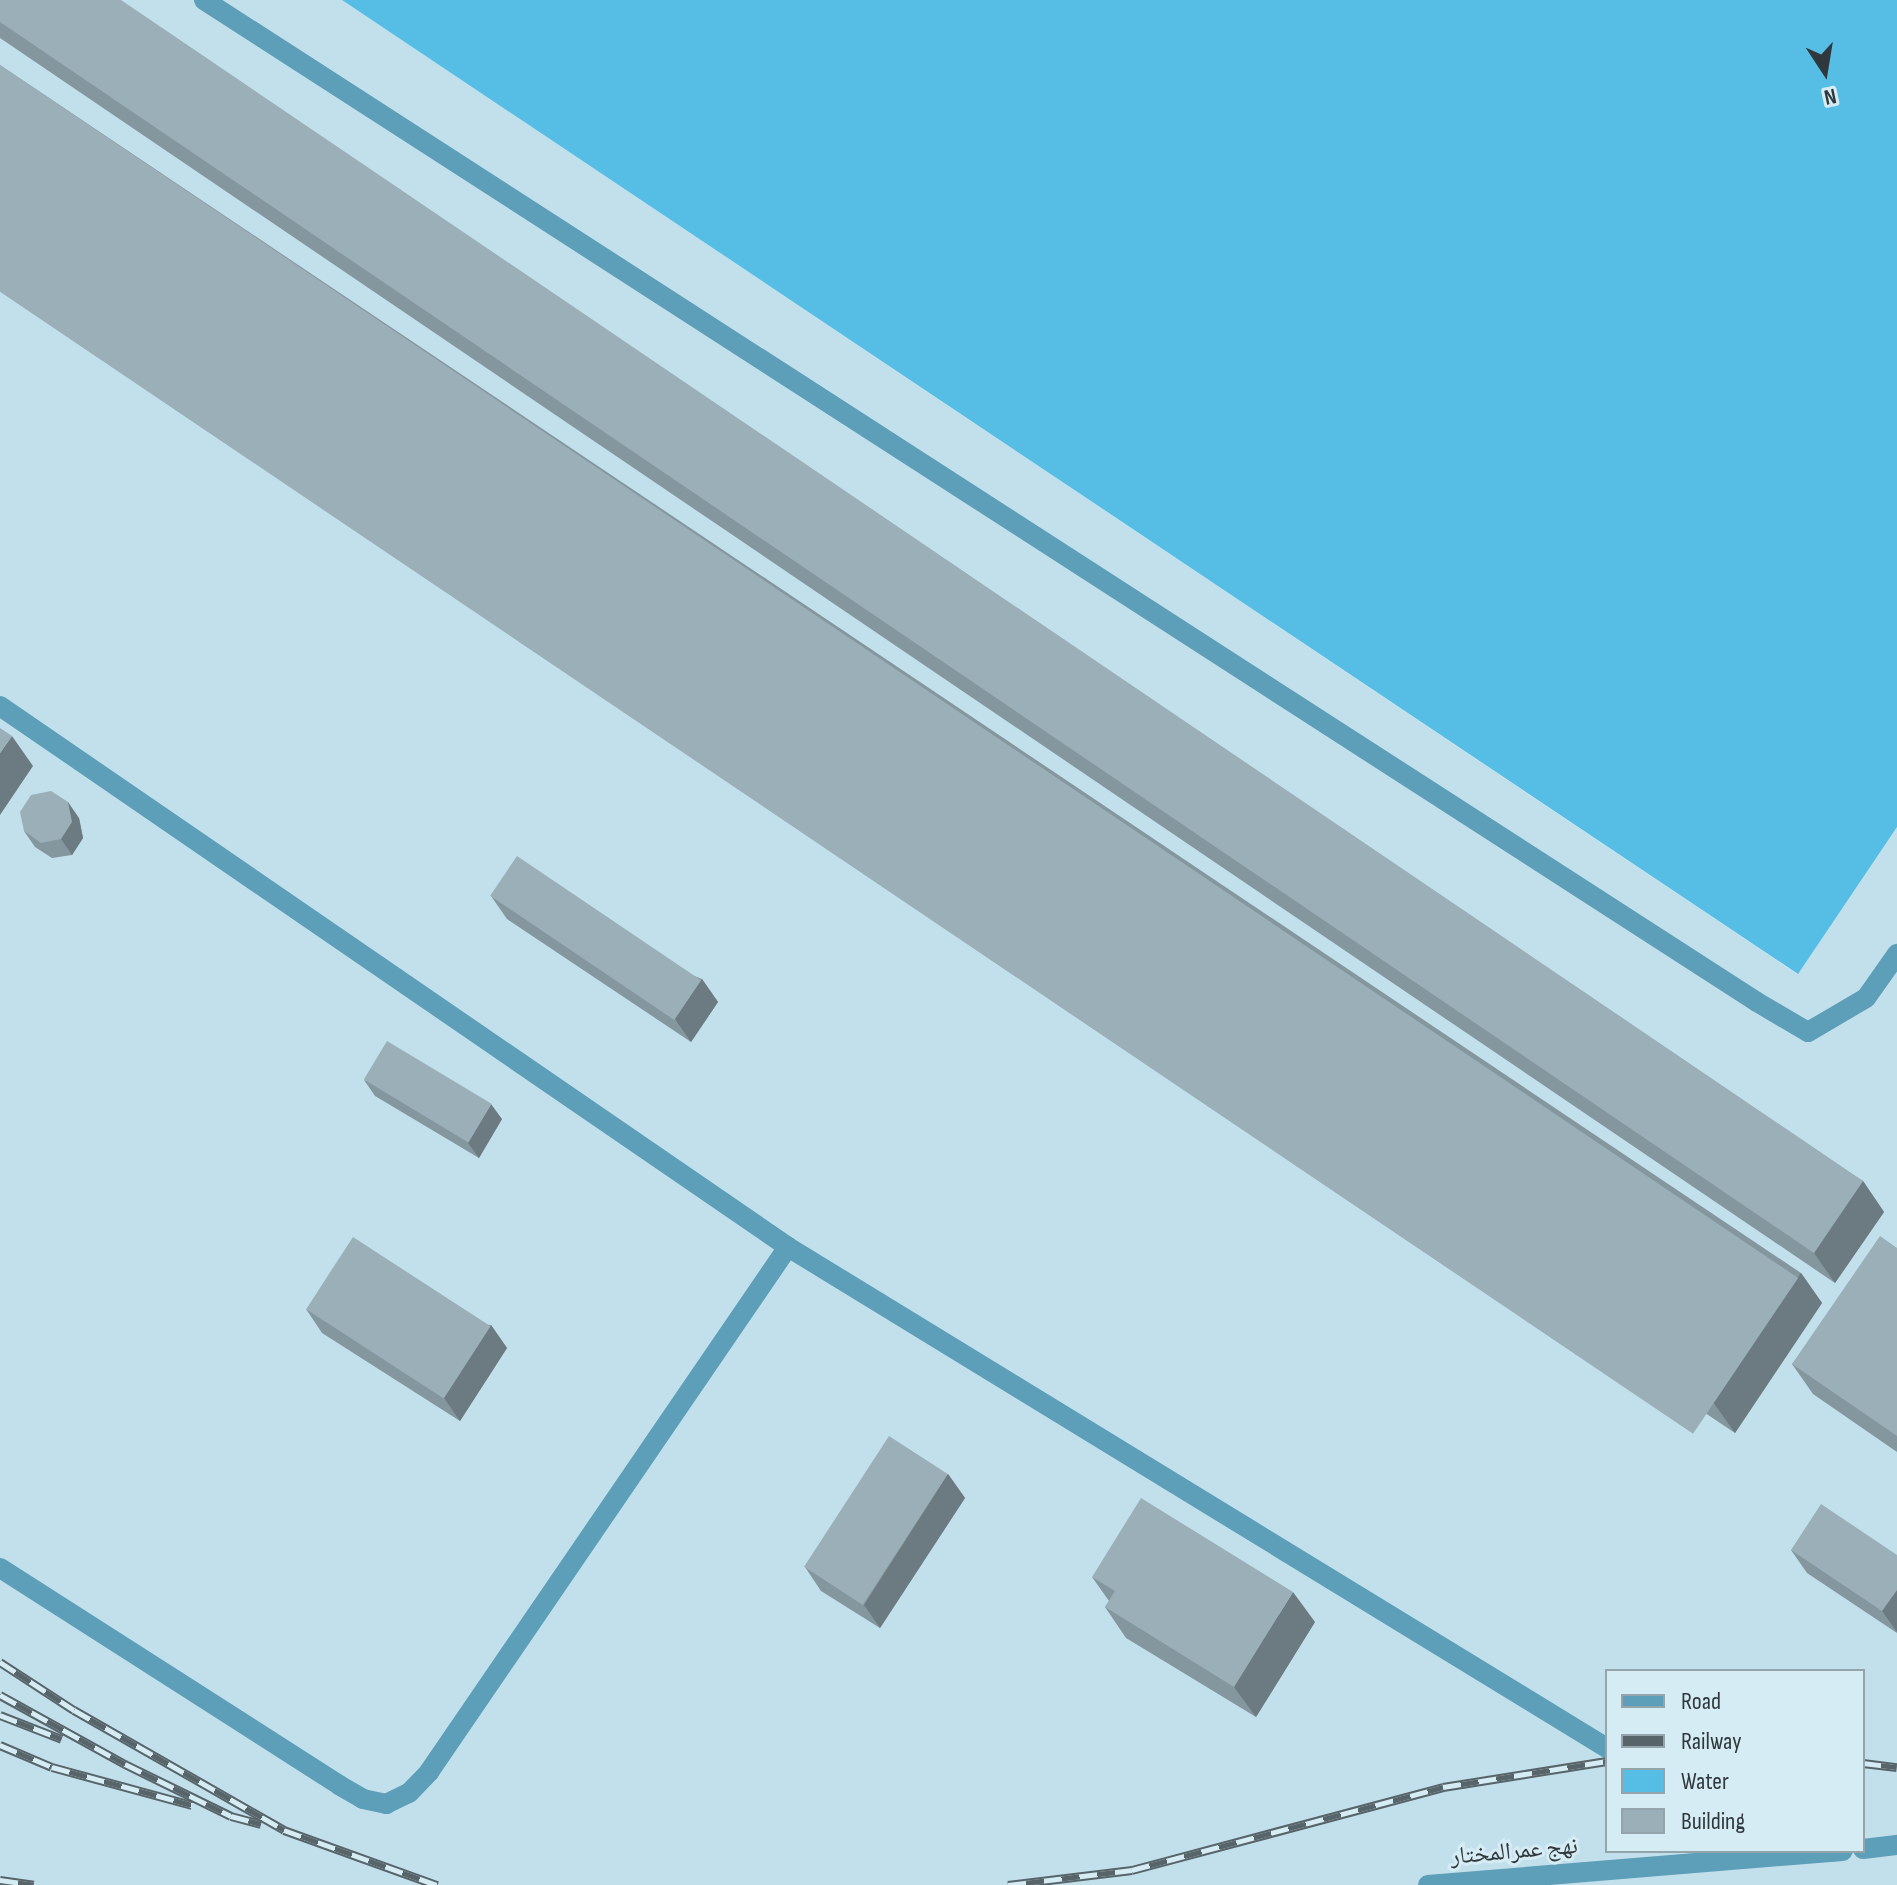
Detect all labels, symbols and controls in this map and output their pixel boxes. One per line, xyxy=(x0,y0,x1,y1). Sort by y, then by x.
north arrow xyxy=(1785,32,1865,112)
text: N xyxy=(1822,82,1839,110)
legend xyxy=(1605,1669,1865,1853)
text: Road xyxy=(1681,1687,1721,1716)
text: Railway xyxy=(1681,1727,1741,1756)
text: Water xyxy=(1681,1767,1729,1796)
text: Building xyxy=(1681,1807,1745,1836)
street label: نهج عمرالمختار xyxy=(1449,1831,1579,1871)

